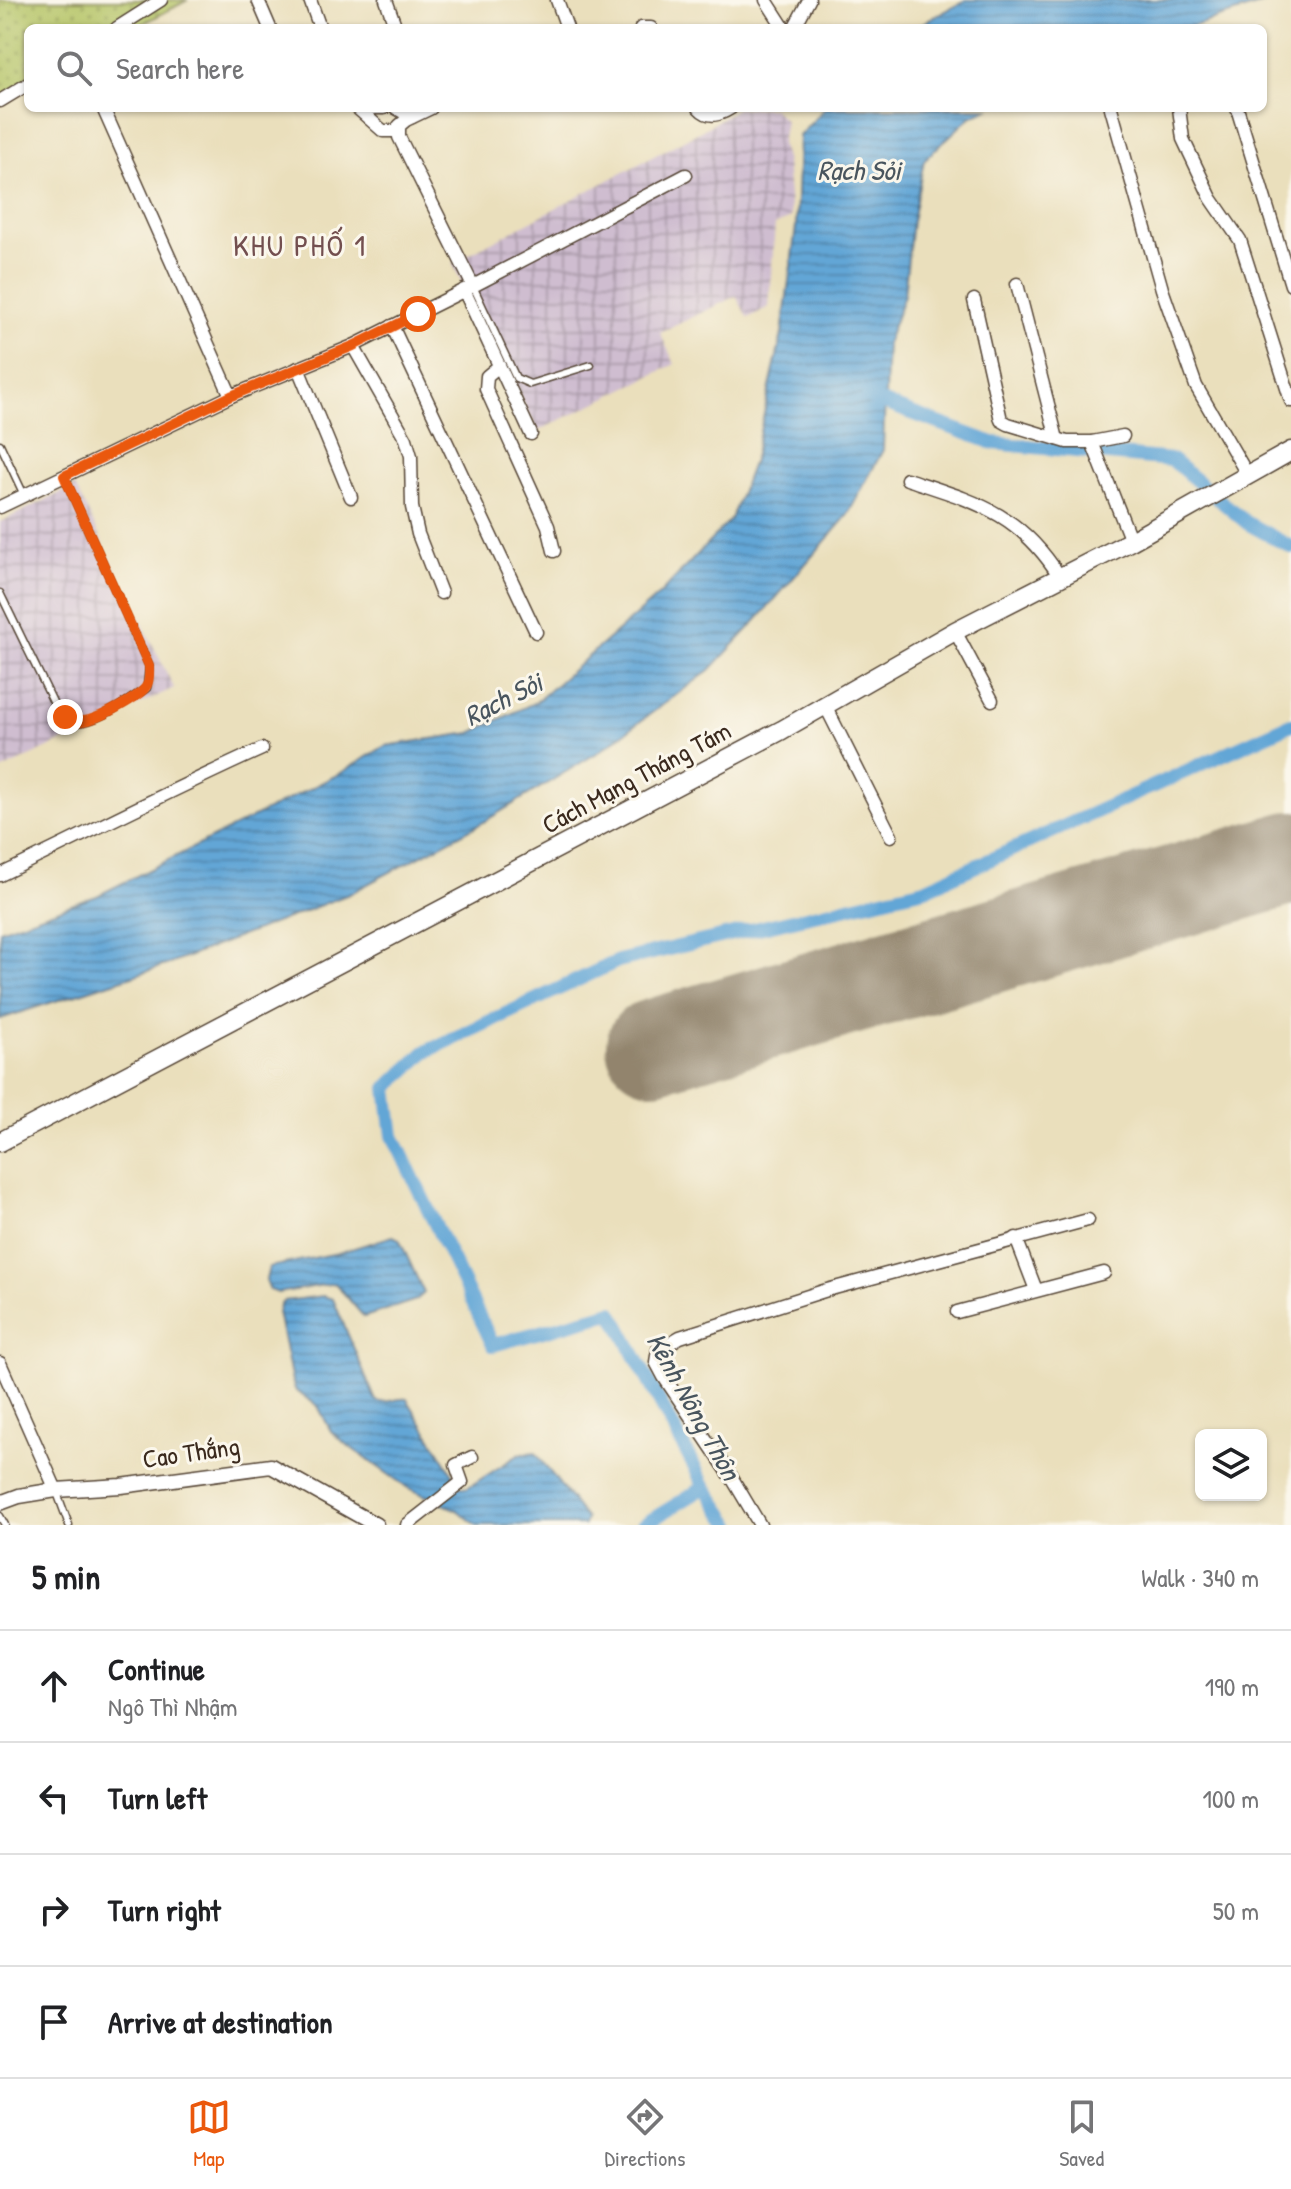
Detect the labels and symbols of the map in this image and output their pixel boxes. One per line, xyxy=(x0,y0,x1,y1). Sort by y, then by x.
water label: Rạch Sỏi xyxy=(817,151,903,189)
district label: KHU PHỐ 1 xyxy=(233,225,367,265)
route start xyxy=(400,296,436,332)
water label: Rạch Sỏi xyxy=(457,662,551,735)
route end xyxy=(47,699,83,735)
street label: Cách Mạng Tháng Tám xyxy=(536,712,736,842)
water label: Kênh Nông Thôn xyxy=(638,1325,751,1489)
street label: Cao Thắng xyxy=(140,1428,242,1476)

